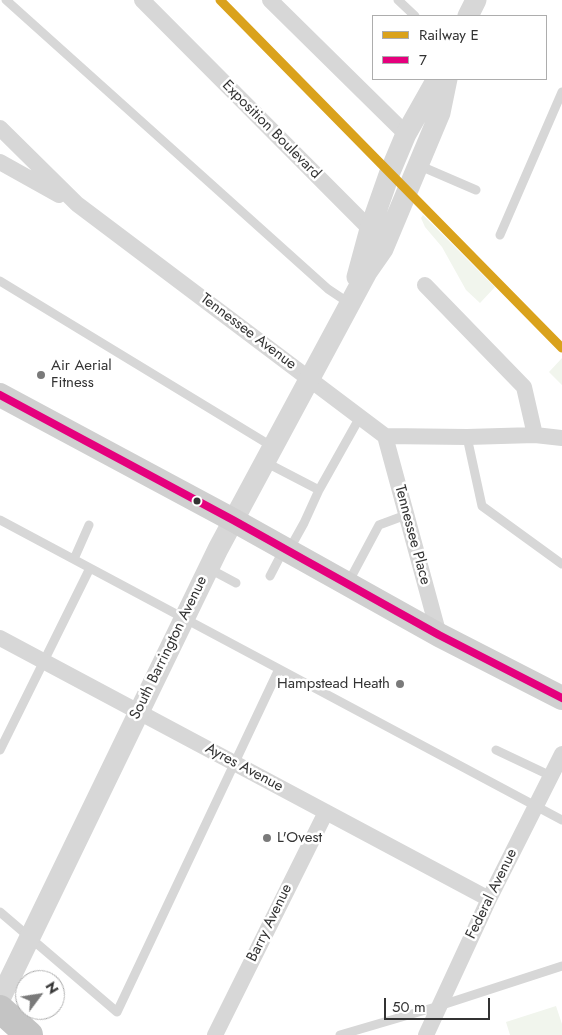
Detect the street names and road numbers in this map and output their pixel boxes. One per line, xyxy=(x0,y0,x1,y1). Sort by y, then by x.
street label: Exposition Boulevard xyxy=(218,77,324,183)
street label: Tennessee Avenue xyxy=(196,290,300,374)
street label: Tennessee Place xyxy=(390,483,434,587)
street label: South Barrington Avenue xyxy=(126,573,212,723)
street label: Ayres Avenue xyxy=(202,740,286,796)
street label: Federal Avenue xyxy=(462,846,522,942)
street label: Barry Avenue xyxy=(243,881,297,965)

